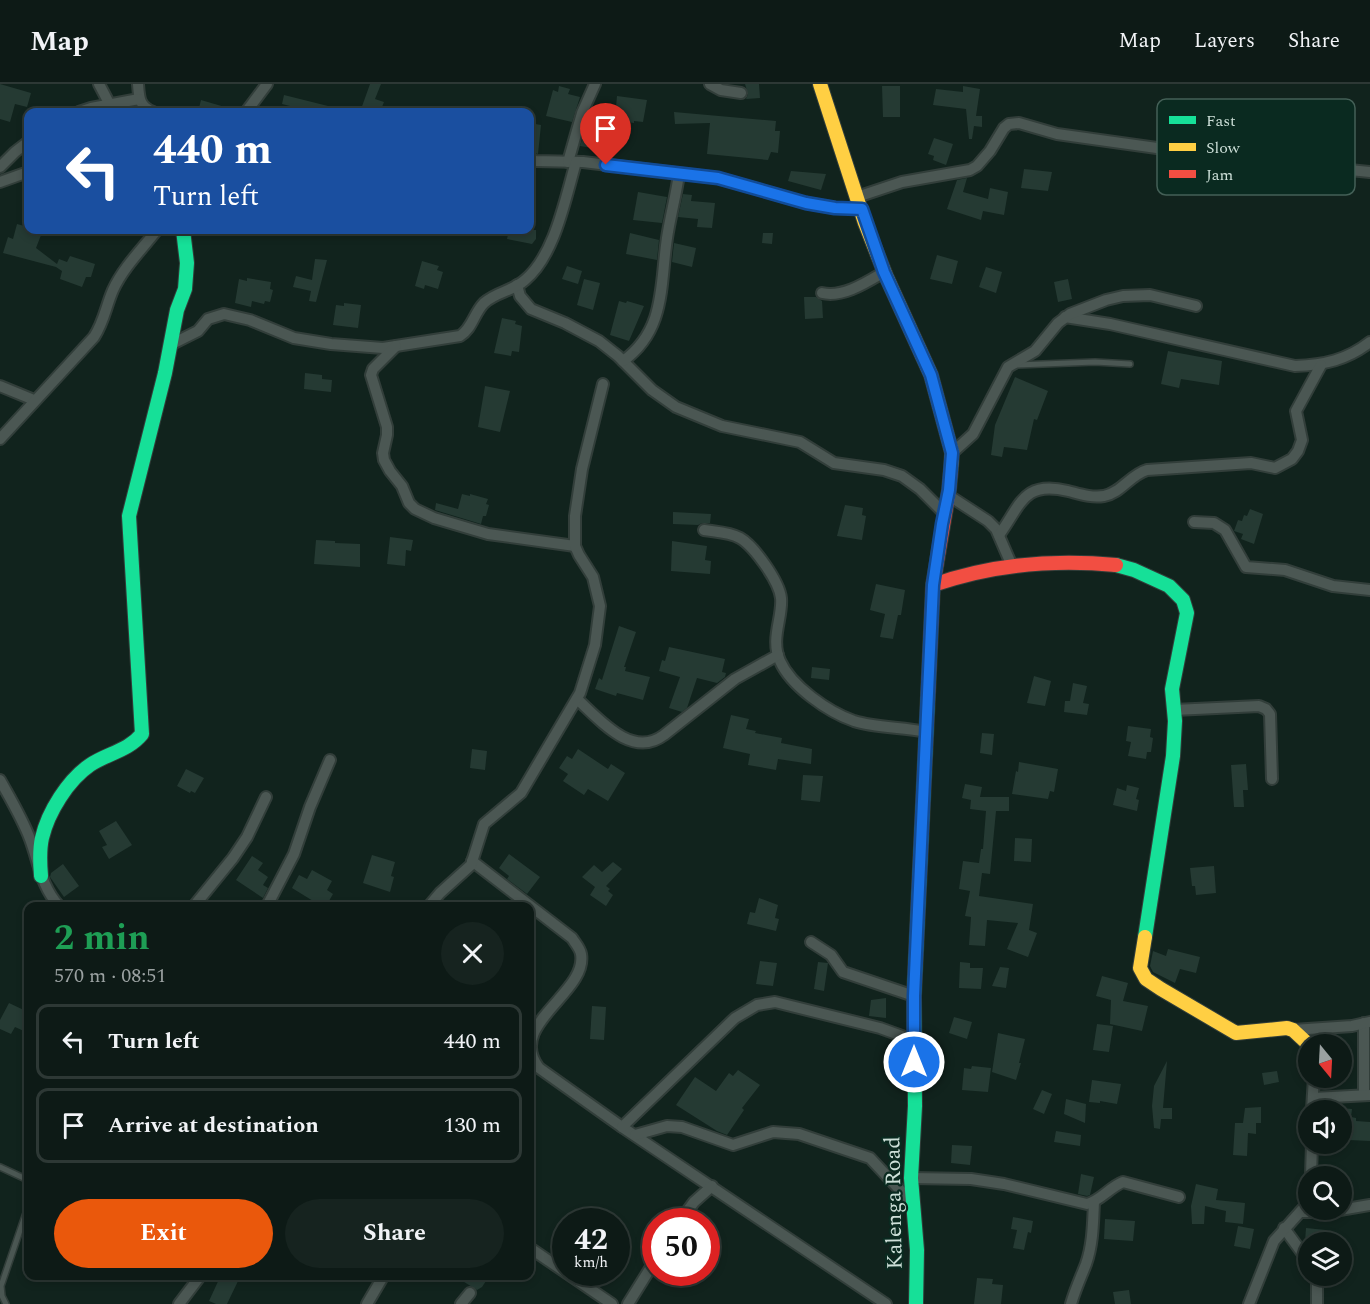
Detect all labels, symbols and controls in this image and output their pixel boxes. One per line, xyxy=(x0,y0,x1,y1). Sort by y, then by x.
text: Map xyxy=(30,20,89,63)
text: Map xyxy=(1119,25,1161,57)
text: Layers xyxy=(1194,25,1255,57)
text: Share xyxy=(1288,25,1340,57)
legend xyxy=(1157,99,1355,195)
pin xyxy=(580,103,631,165)
text: Fast xyxy=(1206,109,1236,133)
icon: arrive xyxy=(589,112,622,145)
text: 440 m xyxy=(153,119,272,182)
icon: left xyxy=(54,132,132,210)
text: Slow xyxy=(1206,136,1241,160)
text: Jam xyxy=(1206,163,1234,187)
text: Turn left xyxy=(153,176,259,218)
text: 2 min xyxy=(54,911,150,966)
button: close xyxy=(441,922,504,985)
text: 570 m · 08:51 xyxy=(54,961,166,991)
icon: left xyxy=(57,1025,90,1058)
text: Turn left xyxy=(108,1025,200,1058)
text: 440 m xyxy=(444,1025,501,1058)
position arrow xyxy=(882,1030,946,1094)
north arrow xyxy=(1298,1034,1352,1088)
map controls xyxy=(1298,1034,1352,1286)
button: sound xyxy=(1298,1100,1352,1154)
icon: arrive xyxy=(57,1109,90,1142)
text: Arrive at destination xyxy=(108,1109,319,1142)
text: 130 m xyxy=(444,1109,501,1142)
street label: Kalenga Road xyxy=(876,1136,912,1270)
button: search xyxy=(1298,1166,1352,1220)
button: Exit xyxy=(54,1199,273,1268)
button: Share xyxy=(285,1199,504,1268)
speed limit sign: 50 xyxy=(642,1208,720,1286)
text: 42 xyxy=(574,1217,608,1263)
button: layers xyxy=(1298,1232,1352,1286)
text: km/h xyxy=(574,1251,608,1274)

